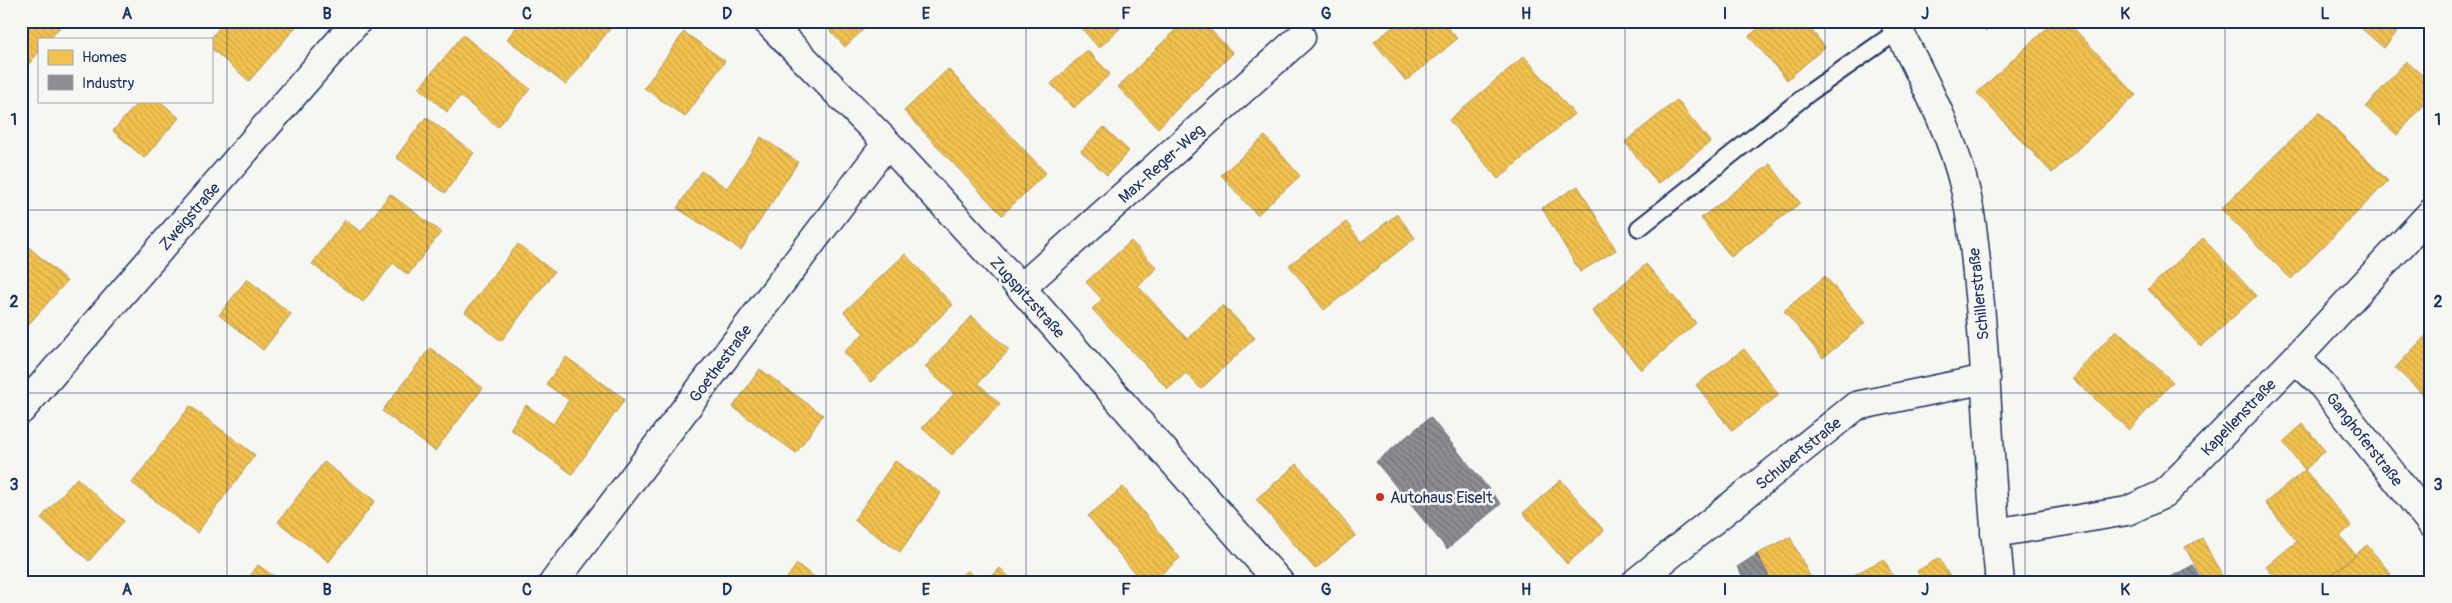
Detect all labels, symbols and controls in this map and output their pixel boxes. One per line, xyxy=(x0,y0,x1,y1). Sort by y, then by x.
text: A xyxy=(122,4,133,24)
text: B xyxy=(322,4,332,24)
text: C xyxy=(522,4,532,24)
text: D xyxy=(722,4,732,24)
text: E xyxy=(922,4,931,24)
text: F xyxy=(1121,4,1131,24)
text: G xyxy=(1321,4,1332,24)
text: H xyxy=(1521,4,1531,24)
text: I xyxy=(1723,4,1727,24)
text: J xyxy=(1921,4,1929,24)
text: K xyxy=(2120,4,2130,24)
text: L xyxy=(2320,4,2330,24)
legend xyxy=(38,38,212,102)
text: Homes xyxy=(82,48,127,67)
text: Industry xyxy=(82,74,135,93)
text: 1 xyxy=(11,110,17,130)
text: 1 xyxy=(2435,110,2441,130)
street label: Max-Reger-Weg xyxy=(1114,120,1209,208)
street label: Zweigstraße xyxy=(155,179,225,255)
street label: Schillerstraße xyxy=(1964,247,1994,341)
street label: Zugspitzstraße xyxy=(985,253,1069,343)
text: 2 xyxy=(10,292,19,312)
text: 2 xyxy=(2434,292,2443,312)
street label: Goethestraße xyxy=(685,321,757,406)
street label: Kapellenstraße xyxy=(2197,375,2281,461)
street label: Ganghoferstraße xyxy=(2321,389,2407,491)
street label: Schubertstraße xyxy=(1752,413,1846,494)
text: 3 xyxy=(10,475,19,495)
text: 3 xyxy=(2434,475,2443,495)
place label: Autohaus Eiselt xyxy=(1390,488,1493,508)
marker: Autohaus Eiselt xyxy=(1374,491,1386,503)
text: A xyxy=(122,580,133,600)
text: B xyxy=(322,580,332,600)
text: C xyxy=(522,580,532,600)
text: D xyxy=(722,580,732,600)
text: E xyxy=(922,580,931,600)
text: F xyxy=(1121,580,1131,600)
text: G xyxy=(1321,580,1332,600)
text: H xyxy=(1521,580,1531,600)
text: I xyxy=(1723,580,1727,600)
text: J xyxy=(1921,580,1929,600)
text: K xyxy=(2120,580,2130,600)
text: L xyxy=(2320,580,2330,600)

